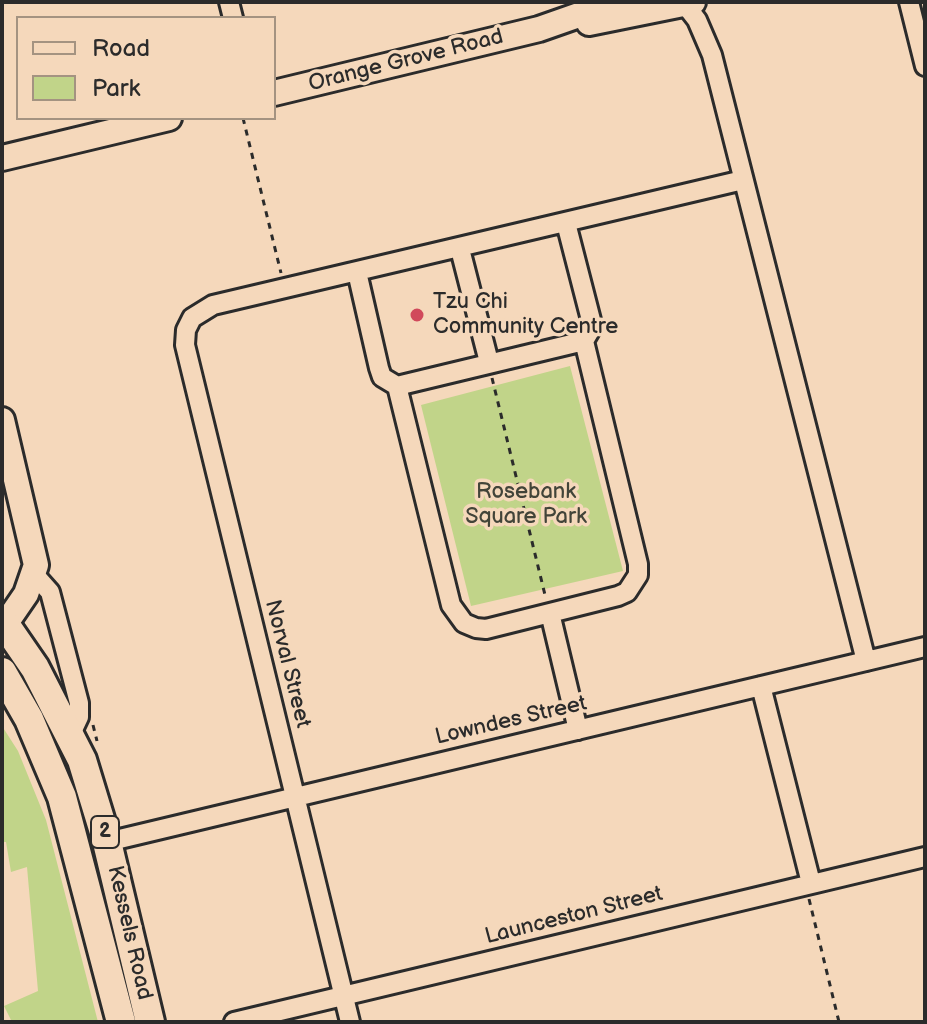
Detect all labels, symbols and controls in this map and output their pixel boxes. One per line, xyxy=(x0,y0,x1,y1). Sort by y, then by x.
legend xyxy=(16,16,276,120)
street label: Orange Grove Road xyxy=(306,24,506,98)
text: Road xyxy=(92,34,150,63)
text: Park xyxy=(92,74,140,103)
place label: Tzu Chi Community Centre xyxy=(433,289,618,340)
marker: Tzu Chi Community Centre xyxy=(408,306,426,324)
park label: Rosebank Square Park xyxy=(465,479,587,530)
street label: Norval Street xyxy=(258,597,316,731)
street label: Lowndes Street xyxy=(433,691,589,751)
road number: 2 xyxy=(91,816,119,848)
street label: Kessels Road xyxy=(101,863,157,1003)
street label: Launceston Street xyxy=(482,881,666,951)

